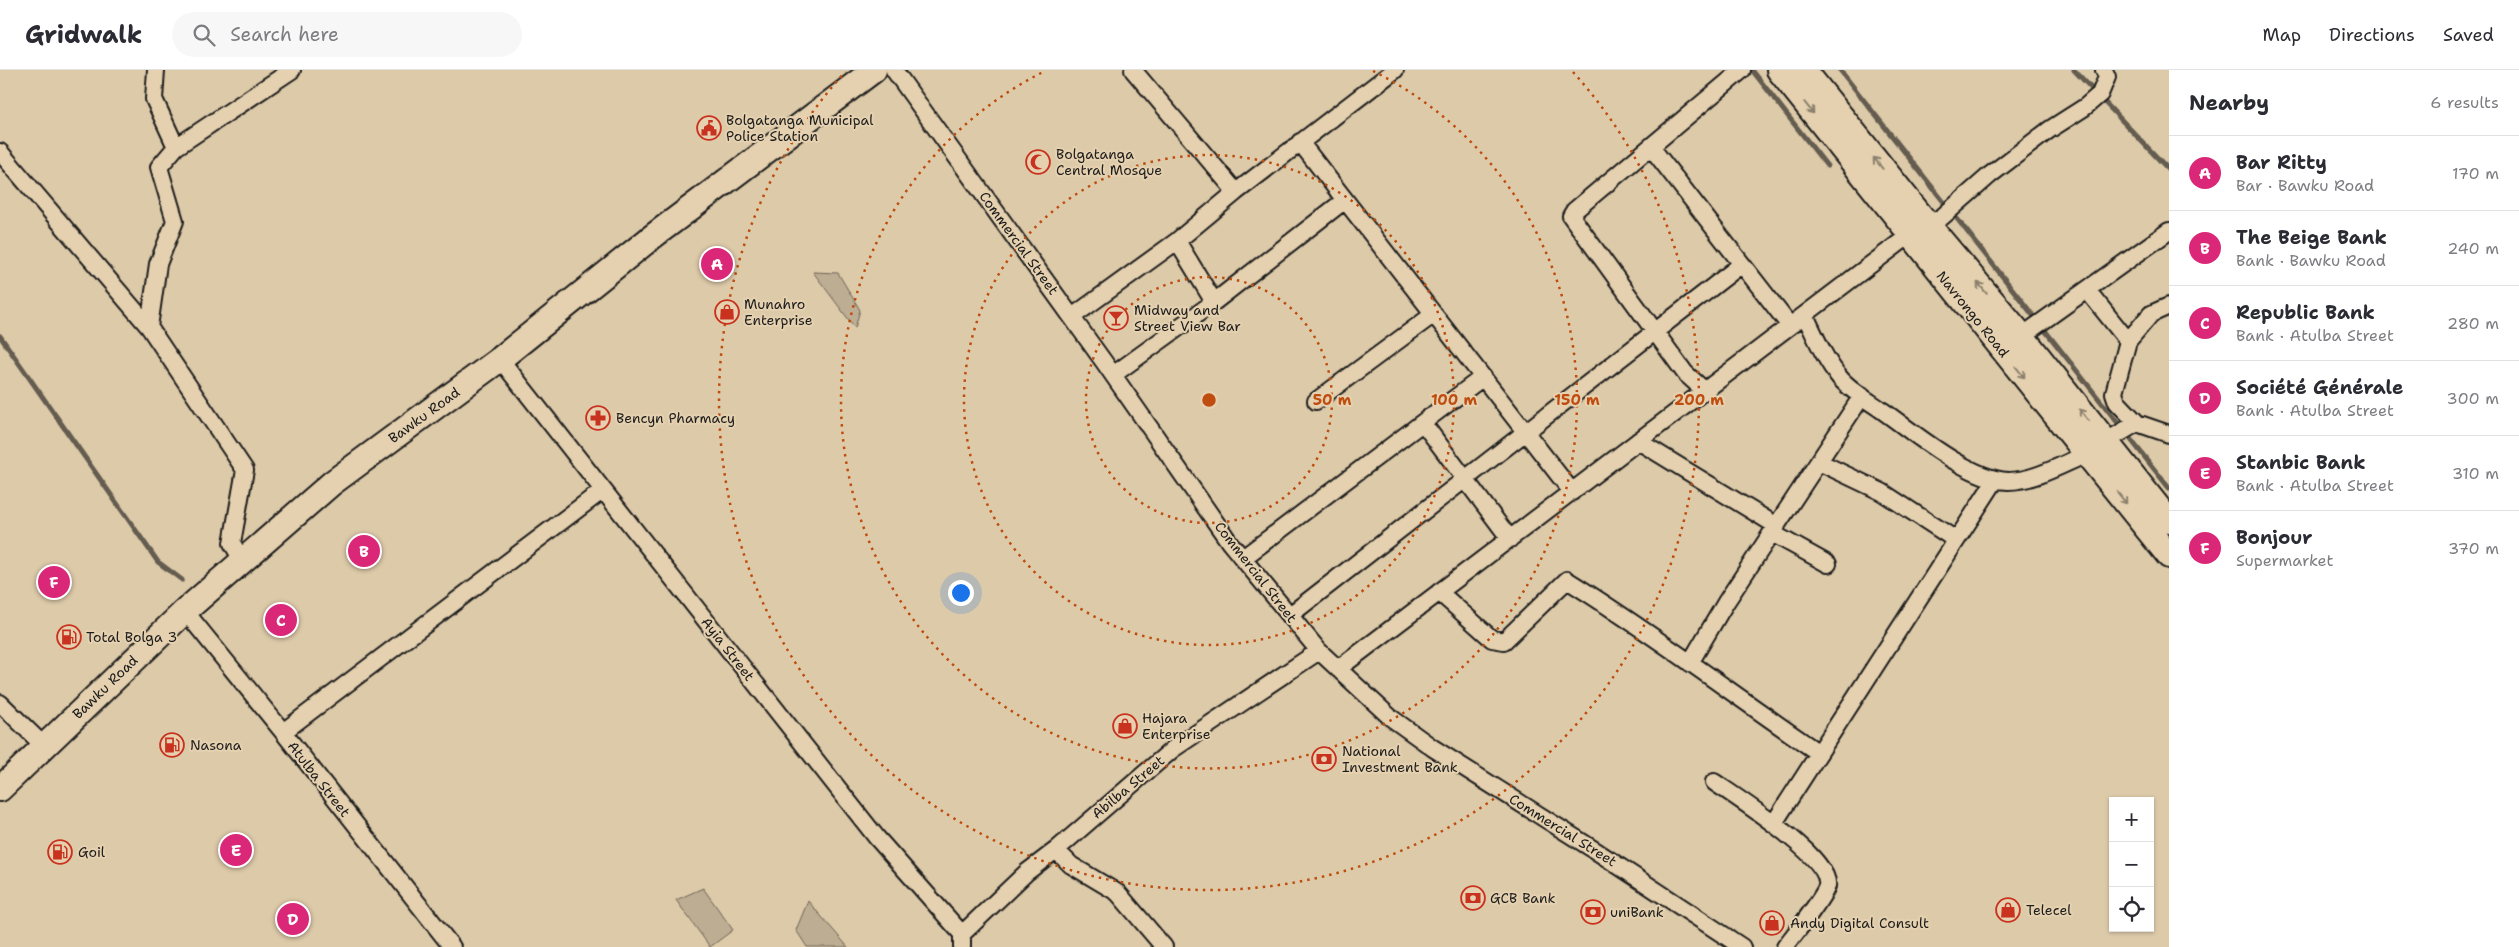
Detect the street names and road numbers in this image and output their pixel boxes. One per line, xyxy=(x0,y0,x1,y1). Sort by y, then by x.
street label: Commercial Street xyxy=(975,188,1063,298)
street label: Navrongo Road xyxy=(1933,267,2013,361)
street label: Bawku Road xyxy=(385,383,463,447)
street label: Commercial Street xyxy=(1211,518,1301,626)
street label: Ayia Street xyxy=(697,613,759,685)
street label: Bawku Road xyxy=(68,651,142,723)
street label: Atulba Street xyxy=(284,737,354,821)
street label: Abilba Street xyxy=(1088,751,1168,823)
street label: Commercial Street xyxy=(1506,790,1620,870)

